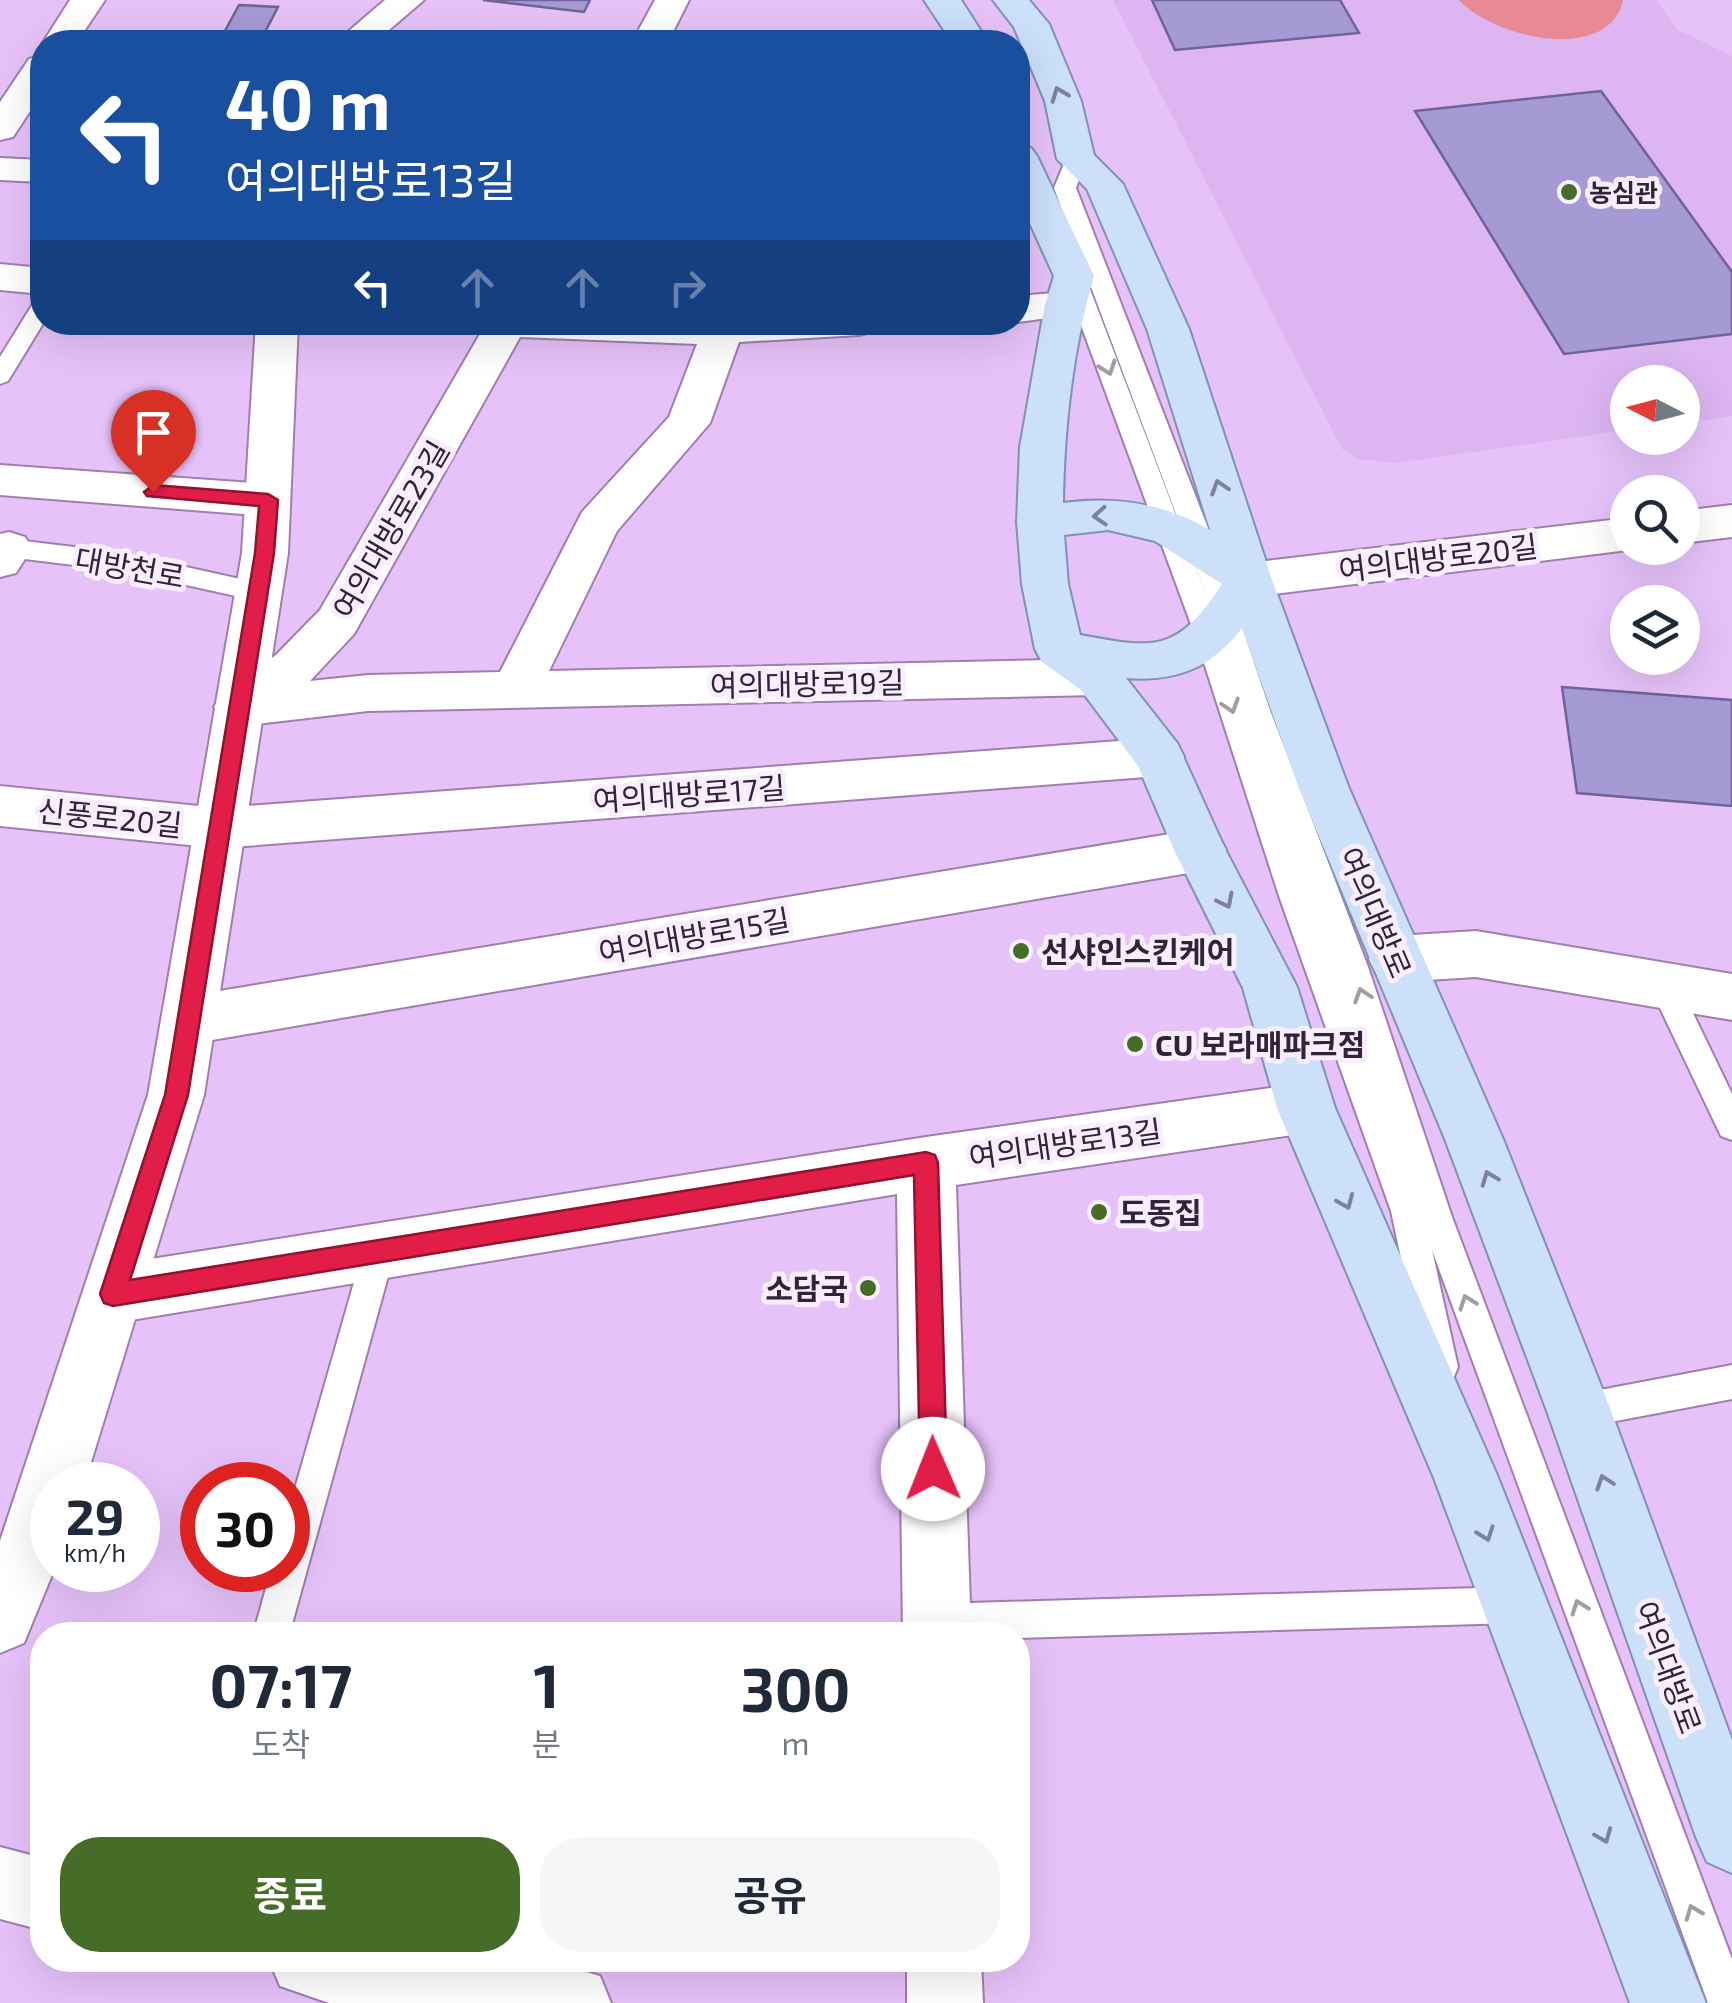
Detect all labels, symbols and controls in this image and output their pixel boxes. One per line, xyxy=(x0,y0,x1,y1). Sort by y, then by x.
text: 40 m xyxy=(225,60,391,144)
icon: left xyxy=(60,70,190,200)
one-way arrow xyxy=(1050,86,1071,103)
text: 여의대방로13길 xyxy=(225,152,516,206)
place label: 농심관 xyxy=(1589,177,1658,207)
marker: 농심관 xyxy=(1558,181,1580,203)
icon: left xyxy=(345,260,400,315)
icon: ahead xyxy=(450,260,505,315)
icon: ahead xyxy=(555,260,610,315)
icon: right xyxy=(660,260,715,315)
one-way arrow xyxy=(1096,358,1117,375)
north arrow xyxy=(1610,365,1700,455)
map controls xyxy=(1610,365,1700,675)
pin xyxy=(111,390,196,493)
icon: arrive xyxy=(126,405,181,460)
street label: 여의대방로23길 xyxy=(325,434,455,624)
button: search xyxy=(1610,475,1700,565)
one-way arrow xyxy=(1210,479,1231,496)
one-way arrow xyxy=(1091,504,1107,526)
street label: 여의대방로20길 xyxy=(1336,527,1540,587)
street label: 대방천로 xyxy=(73,540,187,594)
button: layers xyxy=(1610,585,1700,675)
street label: 여의대방로19길 xyxy=(709,663,905,703)
one-way arrow xyxy=(1220,696,1240,713)
street label: 여의대방로17길 xyxy=(592,768,786,818)
street label: 신풍로20길 xyxy=(36,792,184,842)
street label: 여의대방로 xyxy=(1332,841,1420,983)
one-way arrow xyxy=(1214,891,1233,909)
street label: 여의대방로15길 xyxy=(596,900,792,970)
place label: 선샤인스킨케어 xyxy=(1041,933,1234,969)
marker: 선샤인스킨케어 xyxy=(1010,940,1032,962)
one-way arrow xyxy=(1354,987,1374,1004)
place label: CU 보라매파크점 xyxy=(1155,1026,1365,1062)
marker: CU 보라매파크점 xyxy=(1124,1033,1146,1055)
street label: 여의대방로13길 xyxy=(966,1112,1164,1174)
one-way arrow xyxy=(1480,1170,1500,1187)
one-way arrow xyxy=(1334,1192,1354,1210)
place label: 도동집 xyxy=(1119,1194,1202,1230)
marker: 도동집 xyxy=(1088,1201,1110,1223)
place label: 소담국 xyxy=(765,1270,848,1306)
marker: 소담국 xyxy=(857,1277,879,1299)
one-way arrow xyxy=(1459,1295,1479,1312)
position arrow xyxy=(881,1417,985,1521)
speed limit sign: 30 xyxy=(180,1462,310,1592)
one-way arrow xyxy=(1595,1474,1616,1491)
text: 29 xyxy=(66,1485,124,1545)
one-way arrow xyxy=(1474,1524,1495,1541)
text: km/h xyxy=(64,1537,126,1567)
street label: 여의대방로 xyxy=(1628,1596,1710,1738)
one-way arrow xyxy=(1570,1600,1591,1617)
text: 07:17 xyxy=(210,1648,352,1720)
text: 1 xyxy=(533,1648,559,1720)
text: 300 xyxy=(741,1652,850,1724)
text: m xyxy=(782,1723,810,1761)
text: 도착 xyxy=(251,1724,310,1762)
text: 분 xyxy=(532,1724,561,1762)
one-way arrow xyxy=(1593,1827,1613,1844)
button: 종료 xyxy=(60,1837,520,1952)
button: 공유 xyxy=(540,1837,1000,1952)
one-way arrow xyxy=(1685,1904,1705,1921)

